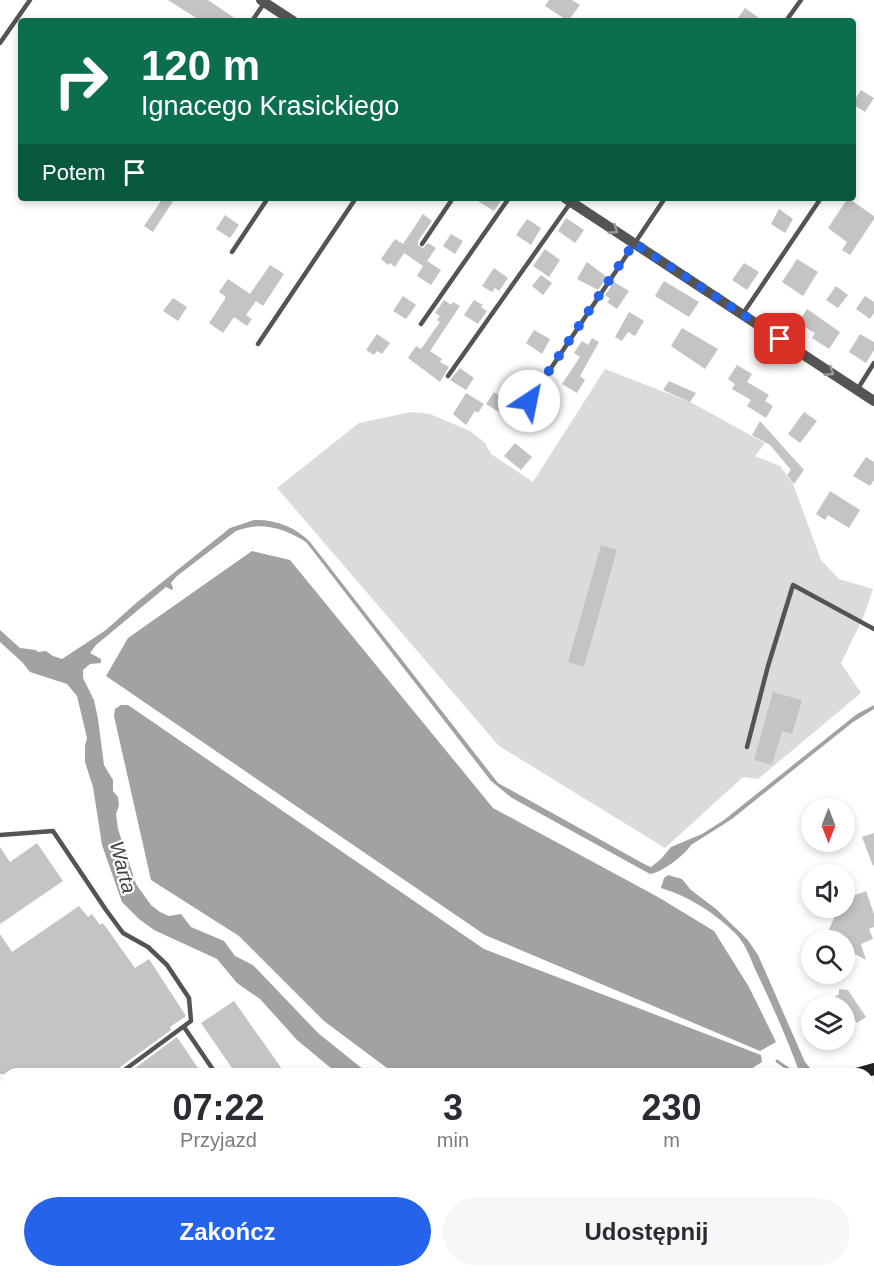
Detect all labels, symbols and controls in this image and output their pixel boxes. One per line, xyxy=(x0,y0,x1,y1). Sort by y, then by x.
icon: right xyxy=(42,42,120,120)
text: 120 m xyxy=(141,42,260,89)
text: Ignacego Krasickiego xyxy=(141,91,399,121)
icon: arrive xyxy=(118,156,151,189)
text: Potem xyxy=(42,160,106,185)
one-way arrow xyxy=(607,223,618,234)
pin xyxy=(754,313,805,364)
icon: arrive xyxy=(763,322,796,355)
one-way arrow xyxy=(823,365,834,376)
position arrow xyxy=(497,369,561,433)
north arrow xyxy=(801,798,855,852)
map controls xyxy=(801,798,855,1050)
water label: Warta xyxy=(106,839,140,895)
button: sound xyxy=(801,864,855,918)
button: search xyxy=(801,930,855,984)
button: layers xyxy=(801,996,855,1050)
text: 07:22 xyxy=(172,1087,264,1128)
text: 3 xyxy=(443,1087,463,1128)
text: 230 xyxy=(641,1087,702,1128)
text: Przyjazd xyxy=(180,1129,257,1151)
text: min xyxy=(437,1129,469,1151)
text: m xyxy=(663,1129,680,1151)
button: Zakończ xyxy=(24,1197,431,1266)
button: Udostępnij xyxy=(443,1197,850,1266)

